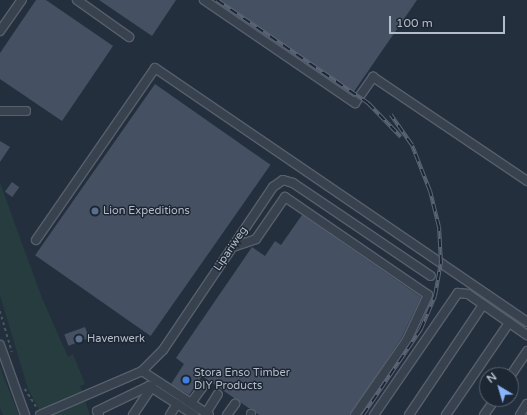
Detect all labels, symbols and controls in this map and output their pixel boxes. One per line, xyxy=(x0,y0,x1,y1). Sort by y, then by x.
scale bar xyxy=(391,8,507,34)
text: 100 m xyxy=(396,16,433,30)
place label: Lion Expeditions xyxy=(103,204,190,218)
marker: Lion Expeditions xyxy=(90,206,100,216)
street label: Lipariweg xyxy=(211,224,251,274)
place label: Havenwerk xyxy=(87,332,145,346)
marker: Havenwerk xyxy=(74,334,84,344)
place label: Stora Enso Timber DIY Products xyxy=(194,367,290,393)
north arrow xyxy=(479,367,519,407)
text: N xyxy=(484,370,499,386)
marker: Stora Enso Timber DIY Products xyxy=(181,375,191,385)

